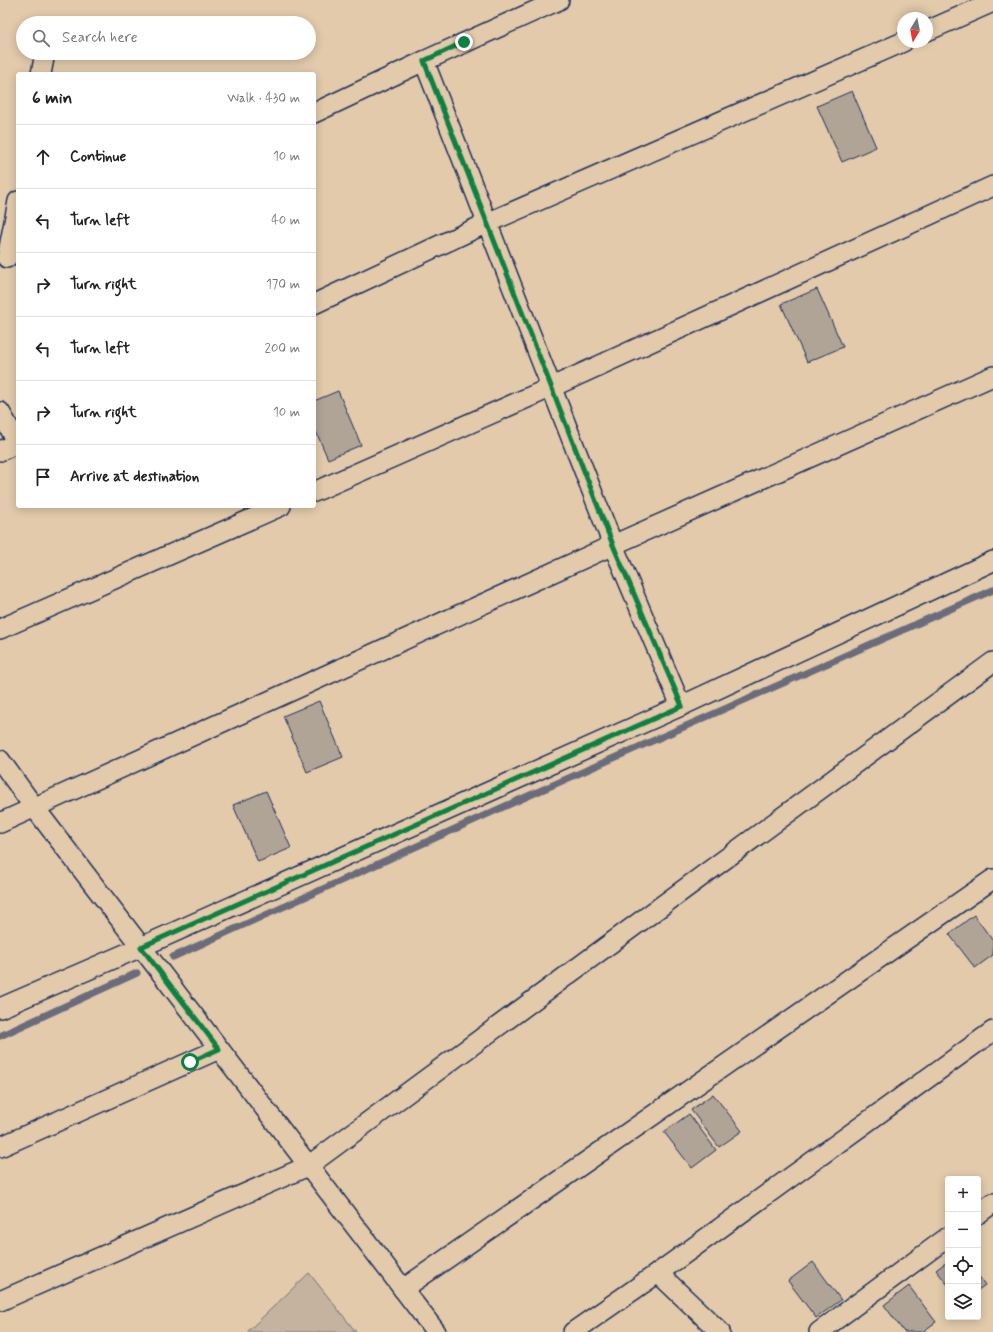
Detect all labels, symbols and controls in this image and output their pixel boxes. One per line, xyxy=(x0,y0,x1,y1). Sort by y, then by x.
north arrow xyxy=(897,12,933,48)
search box xyxy=(16,16,316,60)
icon: search xyxy=(30,27,52,49)
text: Search here xyxy=(62,28,138,48)
route end xyxy=(455,33,473,51)
text: 6 min xyxy=(32,87,72,109)
text: Walk · 430 m xyxy=(227,90,300,107)
icon: ahead xyxy=(32,146,54,168)
text: Continue xyxy=(70,147,126,167)
text: 10 m xyxy=(273,148,300,165)
icon: left xyxy=(32,210,54,232)
text: Turn left xyxy=(70,211,130,231)
text: 40 m xyxy=(271,212,300,229)
icon: right xyxy=(32,274,54,296)
text: Turn right xyxy=(70,275,137,295)
text: 170 m xyxy=(266,276,300,293)
icon: left xyxy=(32,338,54,360)
text: Turn left xyxy=(70,339,130,359)
text: 200 m xyxy=(265,340,300,357)
icon: right xyxy=(32,402,54,424)
text: Turn right xyxy=(70,403,137,423)
text: 10 m xyxy=(273,404,300,421)
icon: arrive xyxy=(32,466,54,488)
text: Arrive at destination xyxy=(70,467,199,487)
route start xyxy=(181,1053,199,1071)
map controls xyxy=(945,1176,981,1320)
button: + xyxy=(945,1176,981,1212)
button: − xyxy=(945,1212,981,1248)
button: locate xyxy=(945,1248,981,1284)
button: layers xyxy=(945,1284,981,1320)

